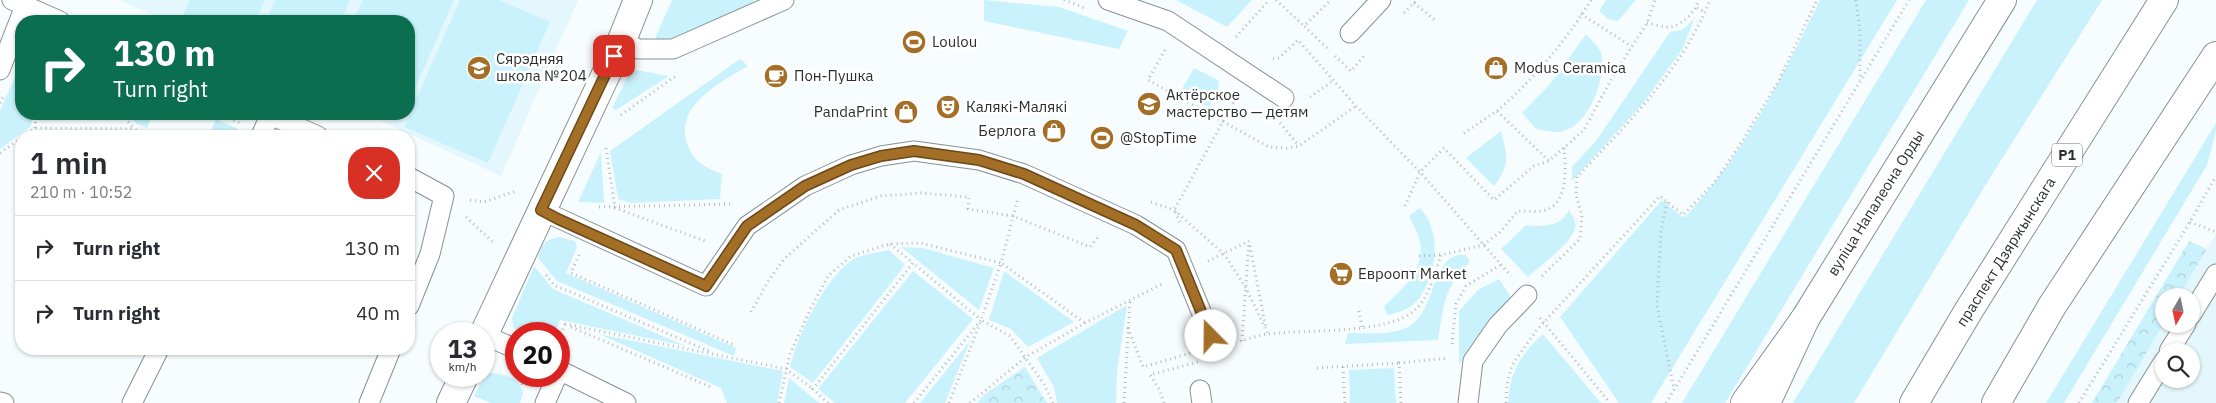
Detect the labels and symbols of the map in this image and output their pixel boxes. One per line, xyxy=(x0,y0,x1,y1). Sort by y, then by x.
sports icon: Loulou xyxy=(901,29,927,55)
place label: Loulou xyxy=(932,32,977,51)
pin xyxy=(593,35,635,77)
place label: Сярэдняя школа №204 xyxy=(496,49,587,85)
school or university icon: Сярэдняя школа №204 xyxy=(466,55,492,81)
shop icon: Modus Ceramica xyxy=(1483,55,1509,81)
place label: Modus Ceramica xyxy=(1514,58,1626,77)
cafe icon: Пон-Пушка xyxy=(763,63,789,89)
place label: Пон-Пушка xyxy=(794,66,874,85)
place label: Актёрское мастерство — детям xyxy=(1166,85,1309,121)
school or university icon: Актёрское мастерство — детям xyxy=(1136,91,1162,117)
theatre icon: Калякі-Малякі xyxy=(935,94,961,120)
place label: Калякі-Малякі xyxy=(966,97,1067,116)
shop icon: PandaPrint xyxy=(893,99,919,125)
place label: PandaPrint xyxy=(814,102,888,121)
shop icon: Берлога xyxy=(1041,118,1067,144)
place label: Берлога xyxy=(978,121,1036,140)
sports icon: @StopTime xyxy=(1089,125,1115,151)
street label: вуліца Напалеона Орды xyxy=(1823,126,1928,279)
place label: @StopTime xyxy=(1120,128,1197,147)
road number: Р1 xyxy=(2052,144,2082,166)
street label: праспект Дзяржынскага xyxy=(1952,174,2059,330)
supermarket icon: Евроопт Market xyxy=(1328,261,1354,287)
place label: Евроопт Market xyxy=(1358,264,1467,283)
north arrow xyxy=(2155,288,2200,332)
position arrow xyxy=(1184,309,1236,361)
speed limit sign: 20 xyxy=(505,322,570,387)

